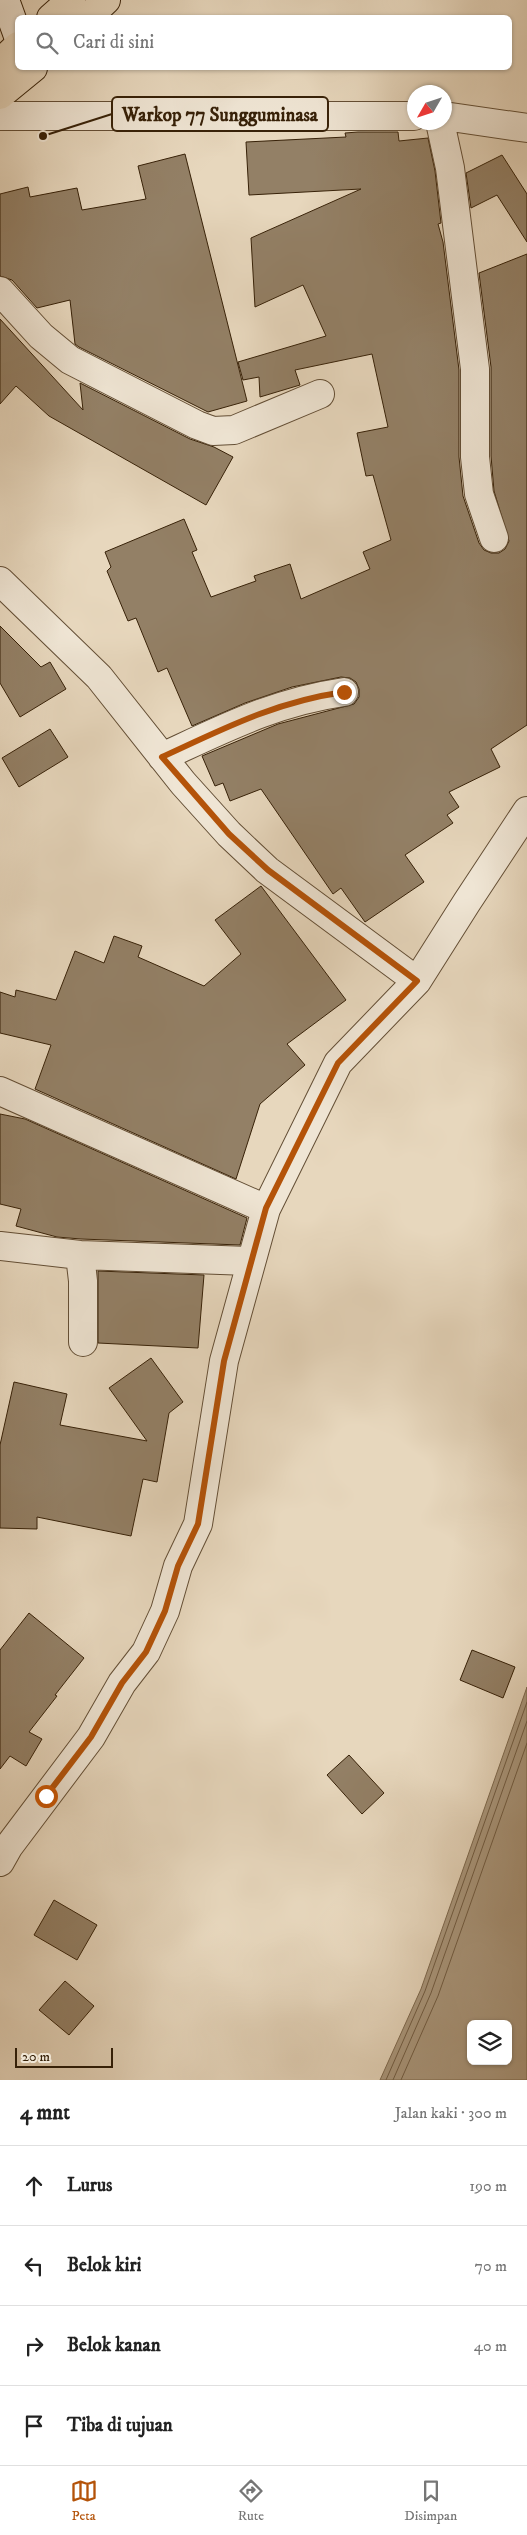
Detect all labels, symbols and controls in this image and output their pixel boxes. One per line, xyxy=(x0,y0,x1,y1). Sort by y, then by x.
search box xyxy=(15,15,512,70)
icon: search xyxy=(33,29,61,57)
text: Cari di sini xyxy=(73,31,154,54)
north arrow xyxy=(407,85,452,130)
callout: Warkop 77 Sungguminasa xyxy=(112,97,328,131)
text: Warkop 77 Sungguminasa xyxy=(121,104,319,127)
route end xyxy=(333,681,356,704)
route start xyxy=(35,1785,58,1808)
map controls xyxy=(467,2020,512,2065)
button: layers xyxy=(467,2020,512,2065)
scale bar xyxy=(15,2045,112,2068)
text: 20 m xyxy=(22,2048,50,2066)
text: 4 mnt xyxy=(20,2100,70,2126)
text: Jalan kaki · 300 m xyxy=(395,2103,507,2123)
icon: ahead xyxy=(20,2172,48,2200)
text: Lurus xyxy=(67,2174,112,2197)
text: 190 m xyxy=(469,2176,507,2196)
icon: left xyxy=(20,2252,48,2280)
text: Belok kiri xyxy=(67,2254,141,2277)
text: 70 m xyxy=(475,2256,507,2276)
icon: right xyxy=(20,2332,48,2360)
text: Belok kanan xyxy=(67,2334,161,2357)
text: 40 m xyxy=(474,2336,507,2356)
icon: arrive xyxy=(20,2412,48,2440)
text: Tiba di tujuan xyxy=(67,2414,173,2437)
tab: Peta xyxy=(70,2477,98,2525)
tab: Rute xyxy=(237,2477,265,2525)
tab: Disimpan xyxy=(404,2477,457,2525)

